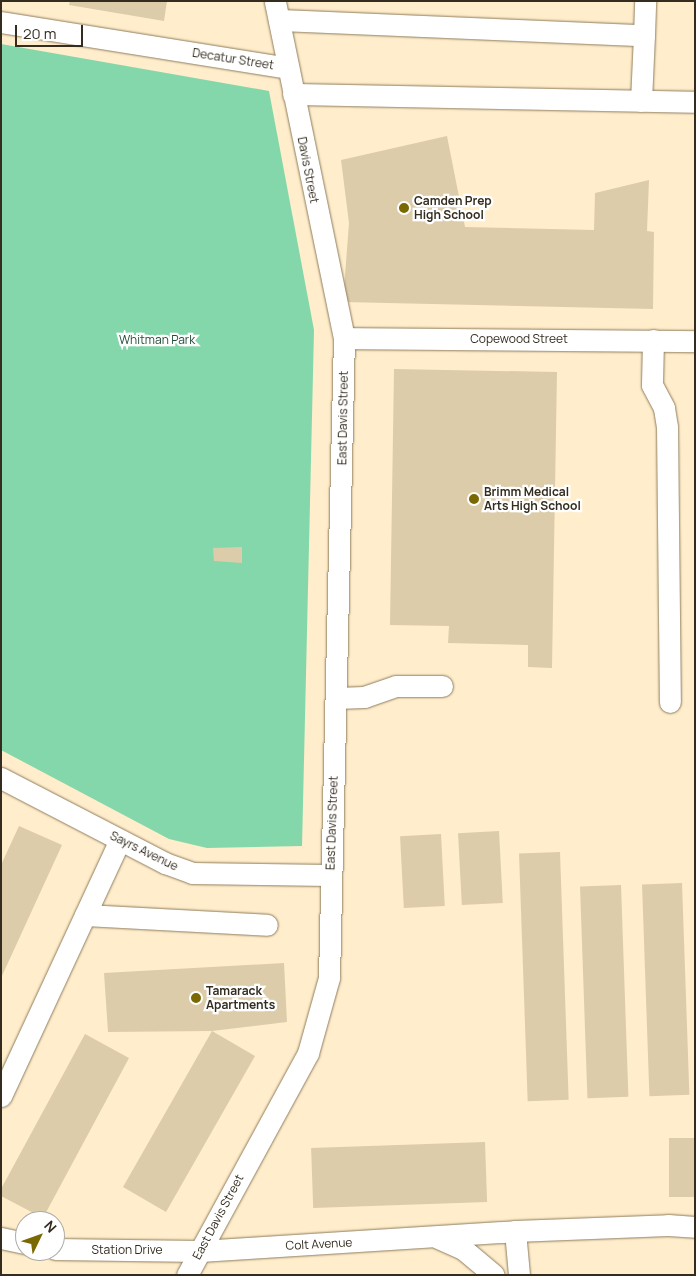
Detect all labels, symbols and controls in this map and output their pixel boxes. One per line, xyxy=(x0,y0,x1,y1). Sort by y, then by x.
scale bar xyxy=(18,15,85,47)
text: 20 m xyxy=(23,23,56,44)
street label: Decatur Street xyxy=(191,45,275,73)
street label: Davis Street xyxy=(295,136,321,204)
place label: Camden Prep High School xyxy=(414,194,492,222)
marker: Camden Prep High School xyxy=(398,202,410,214)
street label: Copewood Street xyxy=(470,332,568,346)
park label: Whitman Park xyxy=(119,333,195,347)
street label: East Davis Street xyxy=(335,371,351,465)
place label: Brimm Medical Arts High School xyxy=(484,485,581,513)
marker: Brimm Medical Arts High School xyxy=(468,493,480,505)
street label: East Davis Street xyxy=(323,776,341,870)
street label: Sayrs Avenue xyxy=(108,828,180,874)
place label: Tamarack Apartments xyxy=(206,984,275,1012)
marker: Tamarack Apartments xyxy=(190,992,202,1004)
street label: East Davis Street xyxy=(189,1172,247,1262)
north arrow xyxy=(15,1211,65,1261)
text: N xyxy=(40,1216,61,1236)
street label: Colt Avenue xyxy=(285,1235,353,1253)
street label: Station Drive xyxy=(91,1243,163,1257)

